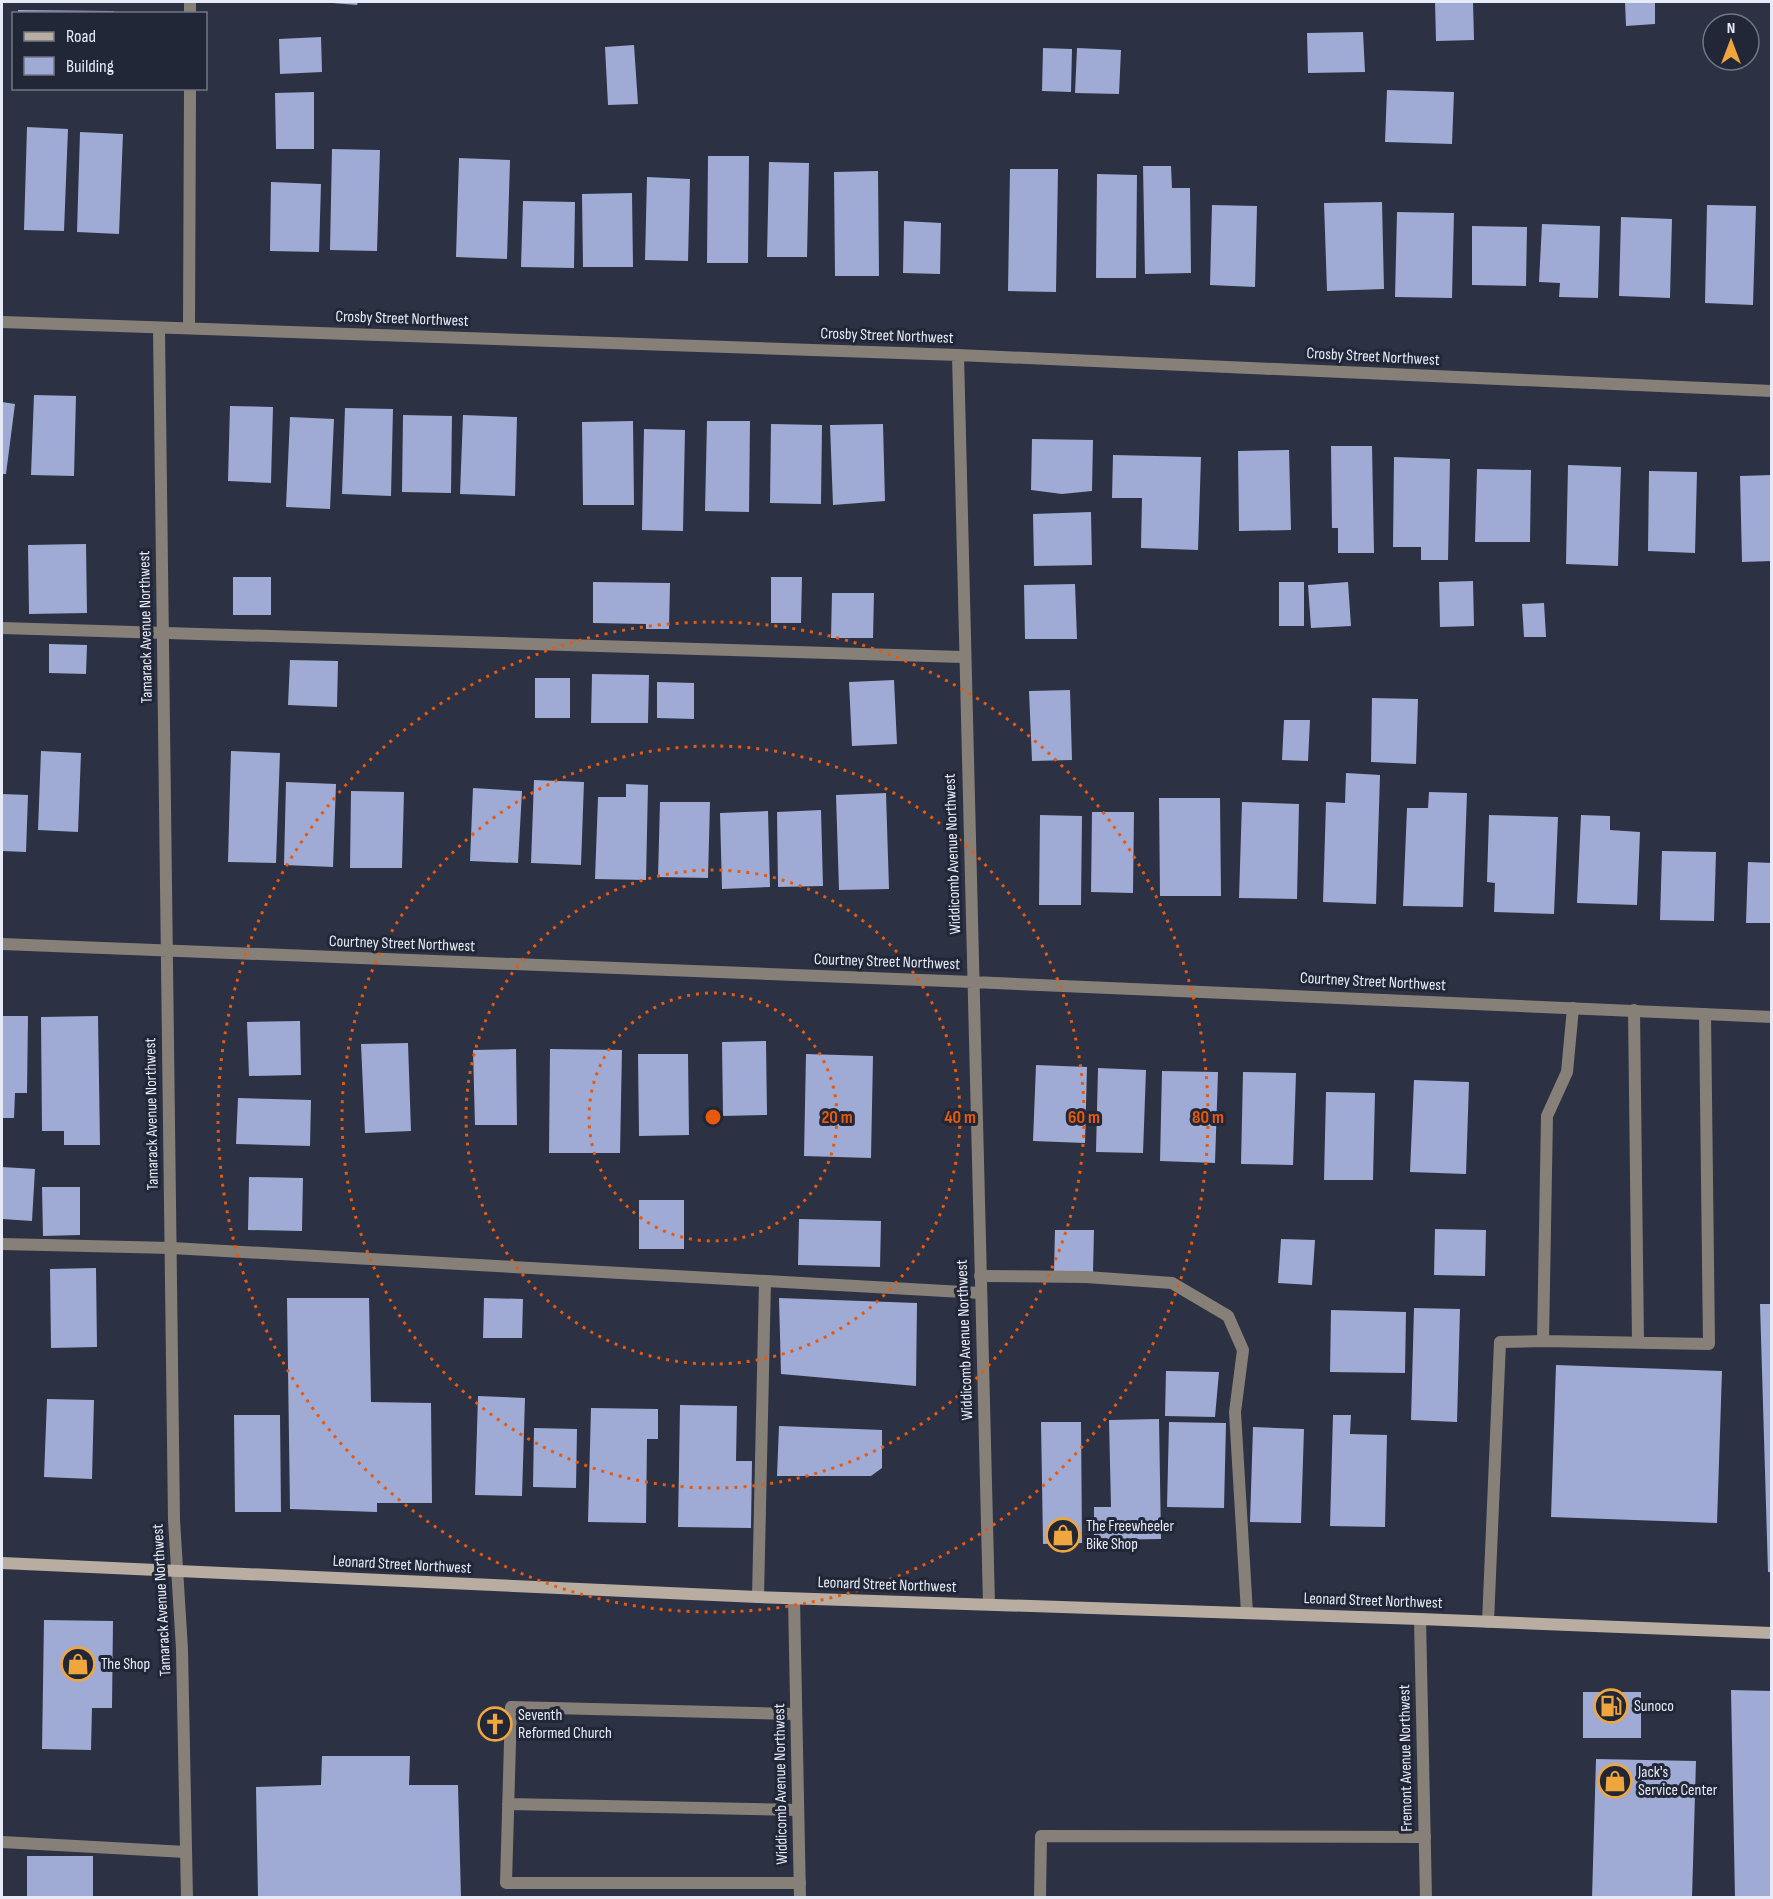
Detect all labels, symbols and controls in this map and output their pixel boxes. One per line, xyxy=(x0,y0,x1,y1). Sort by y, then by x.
legend xyxy=(12,12,207,90)
north arrow xyxy=(1701,12,1761,72)
text: N xyxy=(1727,19,1735,38)
text: Road xyxy=(66,26,96,47)
text: Building xyxy=(66,56,114,77)
street label: Crosby Street Northwest xyxy=(335,307,469,331)
street label: Crosby Street Northwest xyxy=(820,324,954,348)
street label: Crosby Street Northwest xyxy=(1306,344,1440,370)
street label: Tamarack Avenue Northwest xyxy=(135,550,157,703)
street label: Widdicomb Avenue Northwest xyxy=(941,773,965,935)
street label: Courtney Street Northwest xyxy=(329,932,475,956)
street label: Courtney Street Northwest xyxy=(814,950,960,974)
street label: Courtney Street Northwest xyxy=(1300,969,1447,995)
street label: Tamarack Avenue Northwest xyxy=(141,1037,163,1190)
centre of rings xyxy=(703,1107,723,1127)
text: 20 m xyxy=(821,1107,853,1128)
text: 40 m xyxy=(944,1107,976,1128)
text: 60 m xyxy=(1068,1107,1100,1128)
text: 80 m xyxy=(1192,1107,1224,1128)
street label: Widdicomb Avenue Northwest xyxy=(953,1259,977,1421)
shop icon: The Freewheeler Bike Shop xyxy=(1045,1517,1081,1553)
place label: The Freewheeler Bike Shop xyxy=(1086,1517,1174,1554)
street label: Tamarack Avenue Northwest xyxy=(149,1523,175,1677)
street label: Leonard Street Northwest xyxy=(332,1552,472,1578)
street label: Leonard Street Northwest xyxy=(817,1573,957,1597)
street label: Leonard Street Northwest xyxy=(1303,1589,1443,1613)
shop icon: The Shop xyxy=(60,1646,96,1682)
place label: The Shop xyxy=(101,1655,150,1674)
street label: Fremont Avenue Northwest xyxy=(1395,1684,1417,1832)
fuel station icon: Sunoco xyxy=(1593,1688,1629,1724)
place label: Sunoco xyxy=(1634,1697,1674,1716)
street label: Widdicomb Avenue Northwest xyxy=(770,1703,792,1865)
church icon: Seventh Reformed Church xyxy=(477,1706,513,1742)
place label: Seventh Reformed Church xyxy=(518,1706,612,1743)
shop icon: Jack's Service Center xyxy=(1597,1763,1633,1799)
place label: Jack's Service Center xyxy=(1637,1763,1718,1800)

